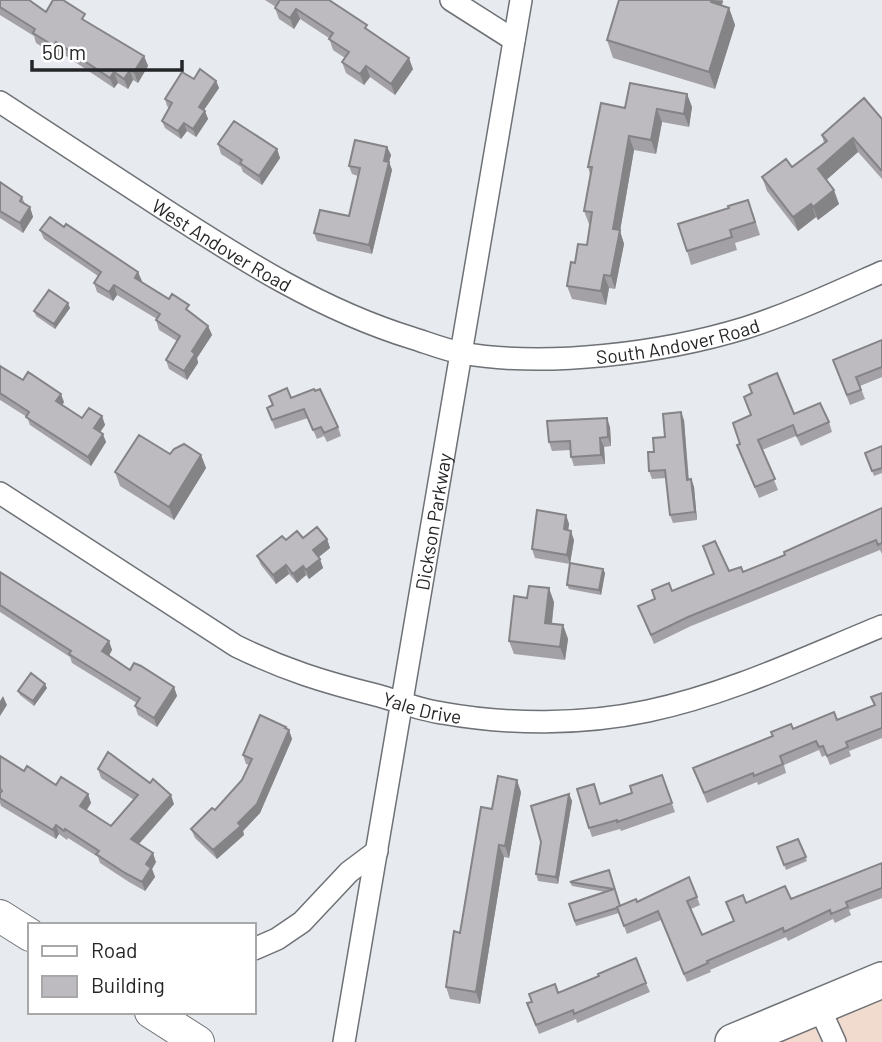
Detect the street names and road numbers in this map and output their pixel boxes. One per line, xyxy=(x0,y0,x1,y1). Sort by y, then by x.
street label: West Andover Road xyxy=(148,193,296,296)
street label: South Andover Road xyxy=(595,313,762,368)
street label: Dickson Parkway xyxy=(409,451,455,592)
street label: Yale Drive xyxy=(380,686,463,728)

